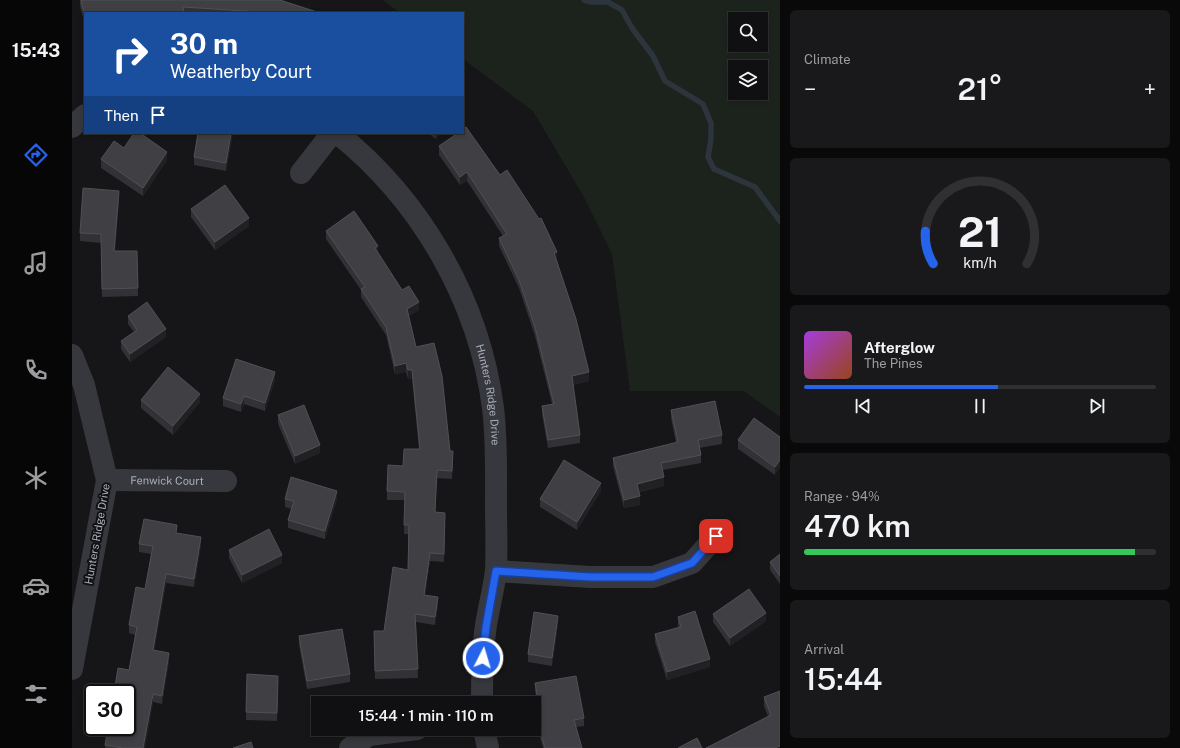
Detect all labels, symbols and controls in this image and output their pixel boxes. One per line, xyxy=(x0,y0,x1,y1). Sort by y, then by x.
map controls xyxy=(728,12,768,100)
button: search xyxy=(728,12,768,52)
text: 30 m xyxy=(170,27,238,60)
icon: right xyxy=(104,28,156,80)
text: 15:43 xyxy=(12,40,60,61)
text: Climate xyxy=(804,52,851,67)
button: layers xyxy=(728,60,768,100)
text: Weatherby Court xyxy=(170,61,312,82)
text: 21° xyxy=(957,71,1003,107)
text: − xyxy=(804,76,816,102)
text: + xyxy=(1144,76,1156,102)
icon: arrive xyxy=(147,104,169,126)
text: Then xyxy=(104,107,139,124)
icon: directions xyxy=(22,141,50,169)
text: 21 xyxy=(958,207,1002,256)
icon: music xyxy=(22,249,50,277)
text: km/h xyxy=(963,254,997,271)
text: Afterglow xyxy=(864,339,935,356)
street label: Hunters Ridge Drive xyxy=(474,343,502,445)
icon: phone xyxy=(22,356,50,384)
text: The Pines xyxy=(864,356,923,371)
icon: previous xyxy=(852,395,874,417)
icon: pause xyxy=(969,395,991,417)
icon: next xyxy=(1086,395,1108,417)
icon: climate xyxy=(22,464,50,492)
street label: Fenwick Court xyxy=(130,474,204,487)
street label: Hunters Ridge Drive xyxy=(82,483,112,585)
text: Range · 94% xyxy=(804,489,880,504)
text: 470 km xyxy=(804,508,911,544)
pin xyxy=(699,519,733,553)
icon: arrive xyxy=(705,525,727,547)
icon: car xyxy=(22,572,50,600)
position arrow xyxy=(462,637,504,679)
text: Arrival xyxy=(804,642,844,657)
text: 15:44 xyxy=(804,661,882,697)
icon: filters xyxy=(22,680,50,708)
speed limit sign: 30 xyxy=(84,684,136,736)
text: 15:44 · 1 min · 110 m xyxy=(359,707,493,724)

